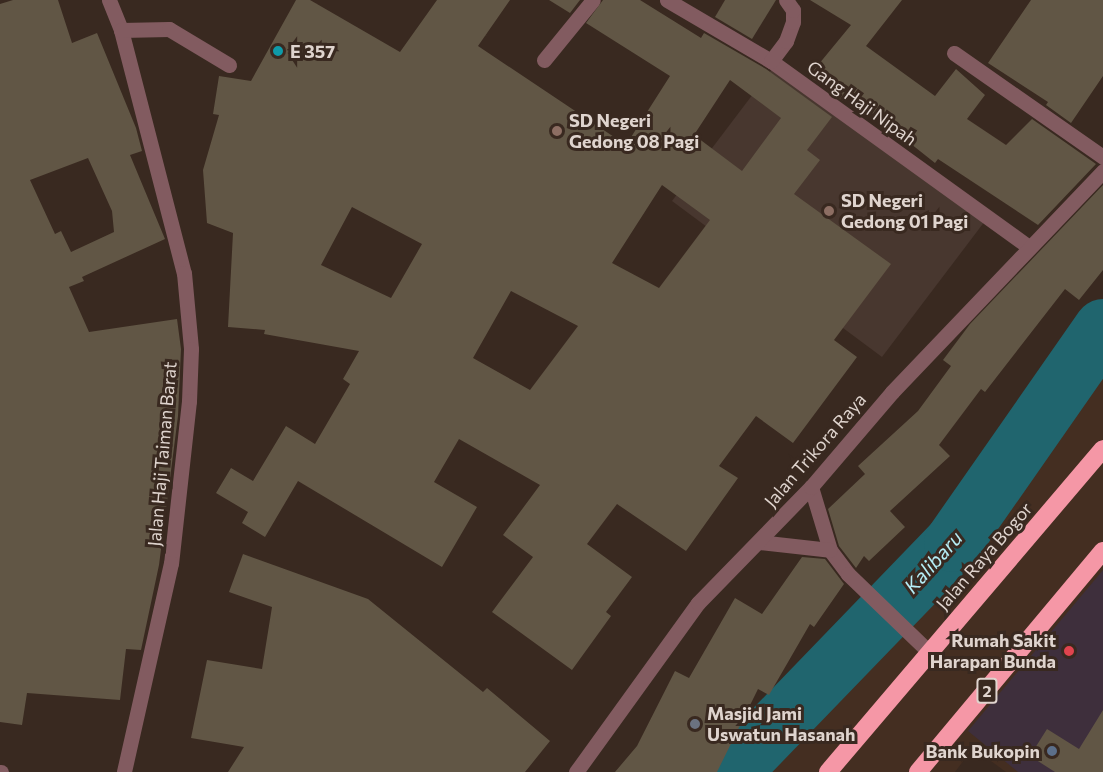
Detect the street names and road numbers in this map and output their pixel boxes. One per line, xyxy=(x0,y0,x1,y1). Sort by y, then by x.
street label: Gang Haji Nipah xyxy=(803,56,921,150)
street label: Jalan Haji Taiman Barat xyxy=(143,361,181,547)
street label: Jalan Trikora Raya xyxy=(760,389,870,511)
street label: Jalan Raya Bogor xyxy=(931,498,1037,614)
road number: 2 xyxy=(975,678,999,704)

